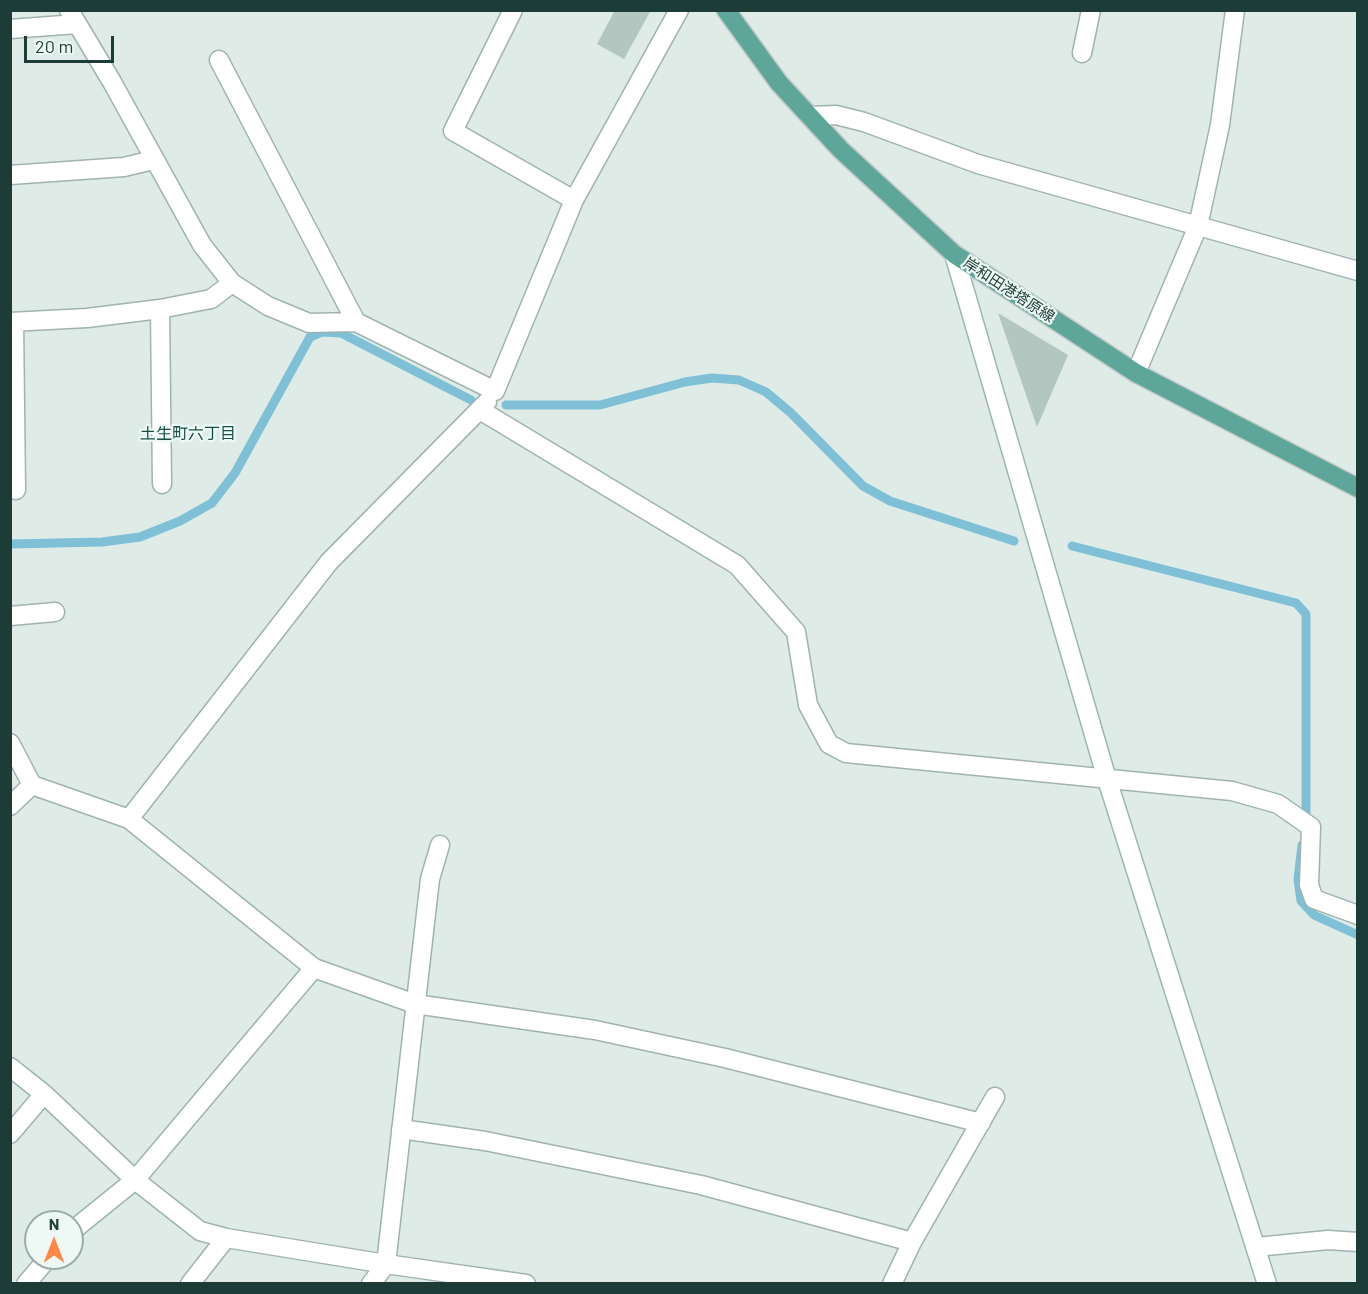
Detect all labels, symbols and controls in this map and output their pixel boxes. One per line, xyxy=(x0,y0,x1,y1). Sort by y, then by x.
scale bar xyxy=(27,24,117,62)
text: 20 m xyxy=(35,35,73,57)
street label: 岸和田港塔原線 xyxy=(960,254,1058,326)
district label: 土生町六丁目 xyxy=(140,424,236,444)
north arrow xyxy=(24,1210,84,1270)
text: N xyxy=(49,1214,59,1233)

